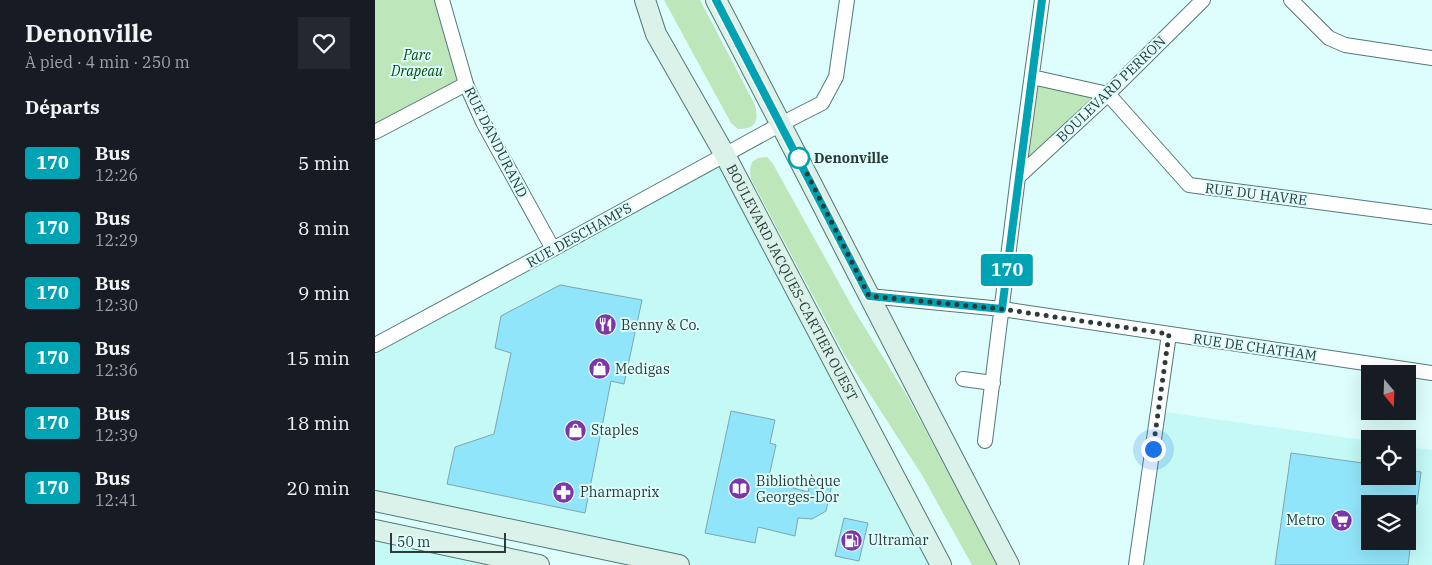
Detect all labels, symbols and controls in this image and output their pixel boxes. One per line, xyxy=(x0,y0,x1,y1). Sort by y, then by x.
text: Denonville xyxy=(25,17,153,49)
button: heart xyxy=(298,17,350,69)
street label: BOULEVARD PERRON xyxy=(1053,32,1169,146)
park label: Parc Drapeau xyxy=(390,46,443,80)
text: À pied · 4 min · 250 m xyxy=(25,52,190,72)
street label: RUE DANDURAND xyxy=(460,84,532,200)
text: Départs xyxy=(25,95,100,119)
text: Bus xyxy=(95,141,130,165)
marker: Denonville xyxy=(788,147,810,169)
place label: Denonville xyxy=(814,149,889,167)
text: 170 xyxy=(36,151,69,174)
text: 5 min xyxy=(298,151,350,175)
street label: BOULEVARD JACQUES-CARTIER OUEST xyxy=(722,161,862,404)
text: 12:26 xyxy=(95,165,138,185)
street label: RUE DU HAVRE xyxy=(1204,179,1308,209)
street label: RUE DESCHAMPS xyxy=(523,199,635,271)
text: Bus xyxy=(95,206,130,230)
text: 170 xyxy=(36,216,69,239)
text: 8 min xyxy=(298,216,350,240)
text: 12:29 xyxy=(95,230,138,250)
line badge: 170 xyxy=(978,254,1036,286)
text: 170 xyxy=(991,258,1023,281)
text: Bus xyxy=(95,271,130,295)
text: 170 xyxy=(36,281,69,304)
text: 9 min xyxy=(298,281,350,305)
text: 12:30 xyxy=(95,295,138,315)
restaurant icon: Benny & Co. xyxy=(593,313,617,337)
place label: Benny & Co. xyxy=(621,316,700,334)
street label: RUE DE CHATHAM xyxy=(1192,329,1318,365)
text: Bus xyxy=(95,336,130,360)
text: 170 xyxy=(36,346,69,369)
text: 15 min xyxy=(287,346,350,370)
shop icon: Medigas xyxy=(587,357,611,381)
text: 12:36 xyxy=(95,360,138,380)
place label: Medigas xyxy=(615,360,670,378)
north arrow xyxy=(1361,365,1416,420)
map controls xyxy=(1361,365,1416,550)
text: Bus xyxy=(95,401,130,425)
text: 170 xyxy=(36,411,69,434)
text: 18 min xyxy=(287,411,350,435)
shop icon: Staples xyxy=(563,418,587,442)
place label: Staples xyxy=(591,421,639,439)
text: 12:39 xyxy=(95,425,138,445)
button: locate xyxy=(1361,430,1416,485)
your location xyxy=(1141,437,1166,462)
text: Bus xyxy=(95,466,130,490)
place label: Bibliothèque Georges-Dor xyxy=(756,472,841,506)
text: 170 xyxy=(36,476,69,499)
text: 20 min xyxy=(287,476,350,500)
library icon: Bibliothèque Georges-Dor xyxy=(728,477,752,501)
pharmacy icon: Pharmaprix xyxy=(552,480,576,504)
place label: Pharmaprix xyxy=(580,483,660,501)
text: 12:41 xyxy=(95,490,138,510)
button: layers xyxy=(1361,495,1416,550)
supermarket icon: Metro xyxy=(1329,508,1353,532)
place label: Metro xyxy=(1286,511,1325,529)
fuel station icon: Ultramar xyxy=(840,528,864,552)
scale bar xyxy=(390,530,506,553)
place label: Ultramar xyxy=(868,531,929,549)
text: 50 m xyxy=(397,533,430,551)

